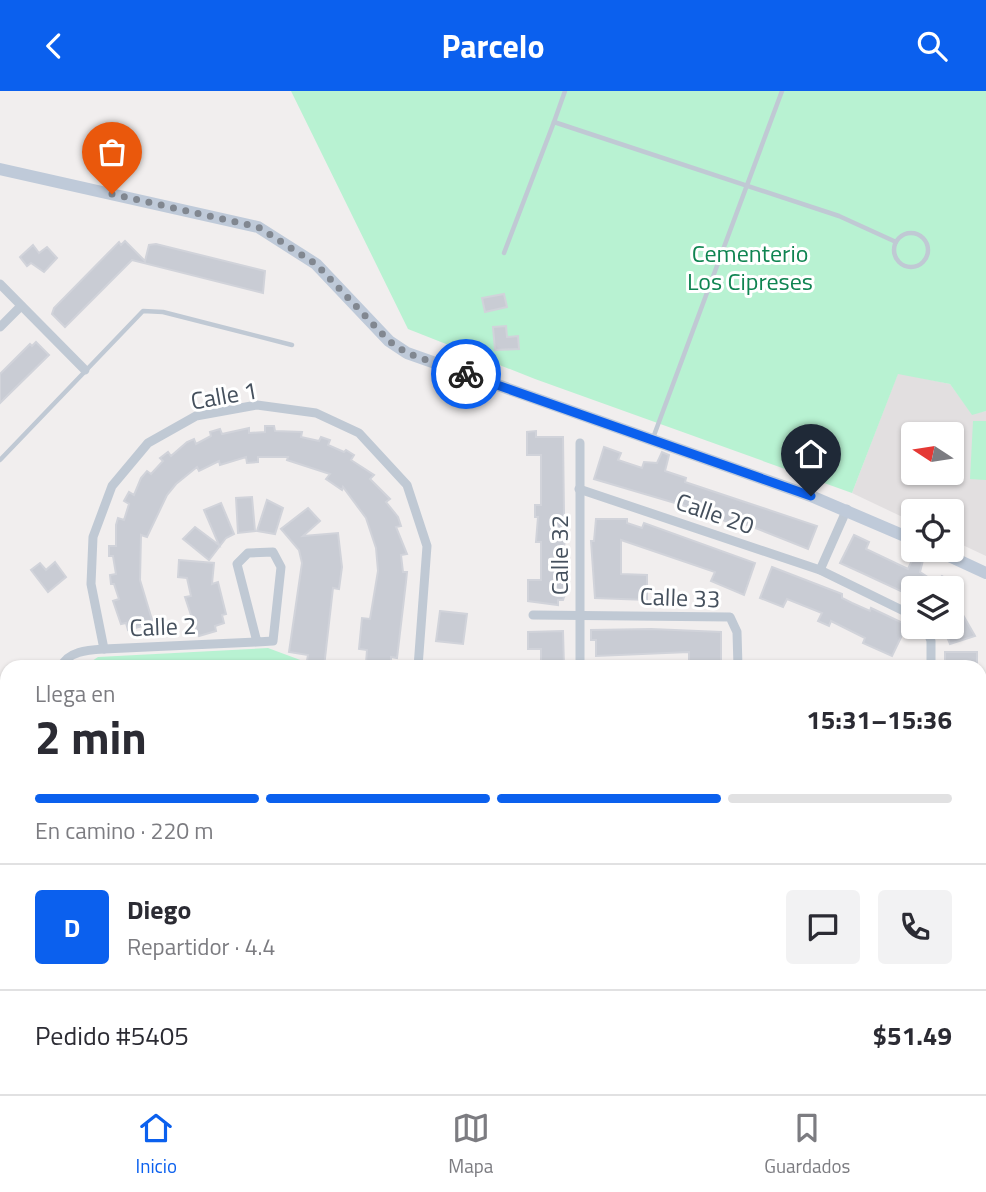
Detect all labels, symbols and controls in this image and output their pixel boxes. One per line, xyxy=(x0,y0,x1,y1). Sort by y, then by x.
text: Parcelo xyxy=(441,22,545,70)
icon: back xyxy=(35,27,73,65)
icon: search xyxy=(913,27,951,65)
pin xyxy=(82,122,142,194)
icon: bag xyxy=(93,133,131,171)
park label: Cementerio Los Cipreses xyxy=(687,235,813,299)
courier xyxy=(431,339,501,409)
icon: bike xyxy=(447,355,485,393)
street label: Calle 1 xyxy=(188,371,260,419)
north arrow xyxy=(901,422,964,485)
map controls xyxy=(901,422,964,639)
pin xyxy=(781,424,841,496)
icon: home xyxy=(792,435,830,473)
street label: Calle 20 xyxy=(671,483,759,543)
button: locate xyxy=(901,499,964,562)
street label: Calle 32 xyxy=(541,515,577,595)
button: layers xyxy=(901,576,964,639)
street label: Calle 33 xyxy=(639,578,721,616)
street label: Calle 2 xyxy=(129,607,197,645)
text: Llega en xyxy=(35,676,115,711)
text: 15:31–15:36 xyxy=(806,700,952,739)
text: 2 min xyxy=(35,702,147,772)
text: En camino · 220 m xyxy=(35,813,213,848)
text: Diego xyxy=(127,890,191,929)
button: chat xyxy=(786,890,860,964)
button: phone xyxy=(878,890,952,964)
text: D xyxy=(64,908,80,947)
text: Repartidor · 4.4 xyxy=(127,929,275,964)
text: Pedido #5405 xyxy=(35,1016,189,1055)
text: $51.49 xyxy=(873,1016,952,1055)
tab: Inicio xyxy=(136,1109,177,1180)
tab: Mapa xyxy=(448,1109,493,1180)
tab: Guardados xyxy=(764,1109,850,1180)

